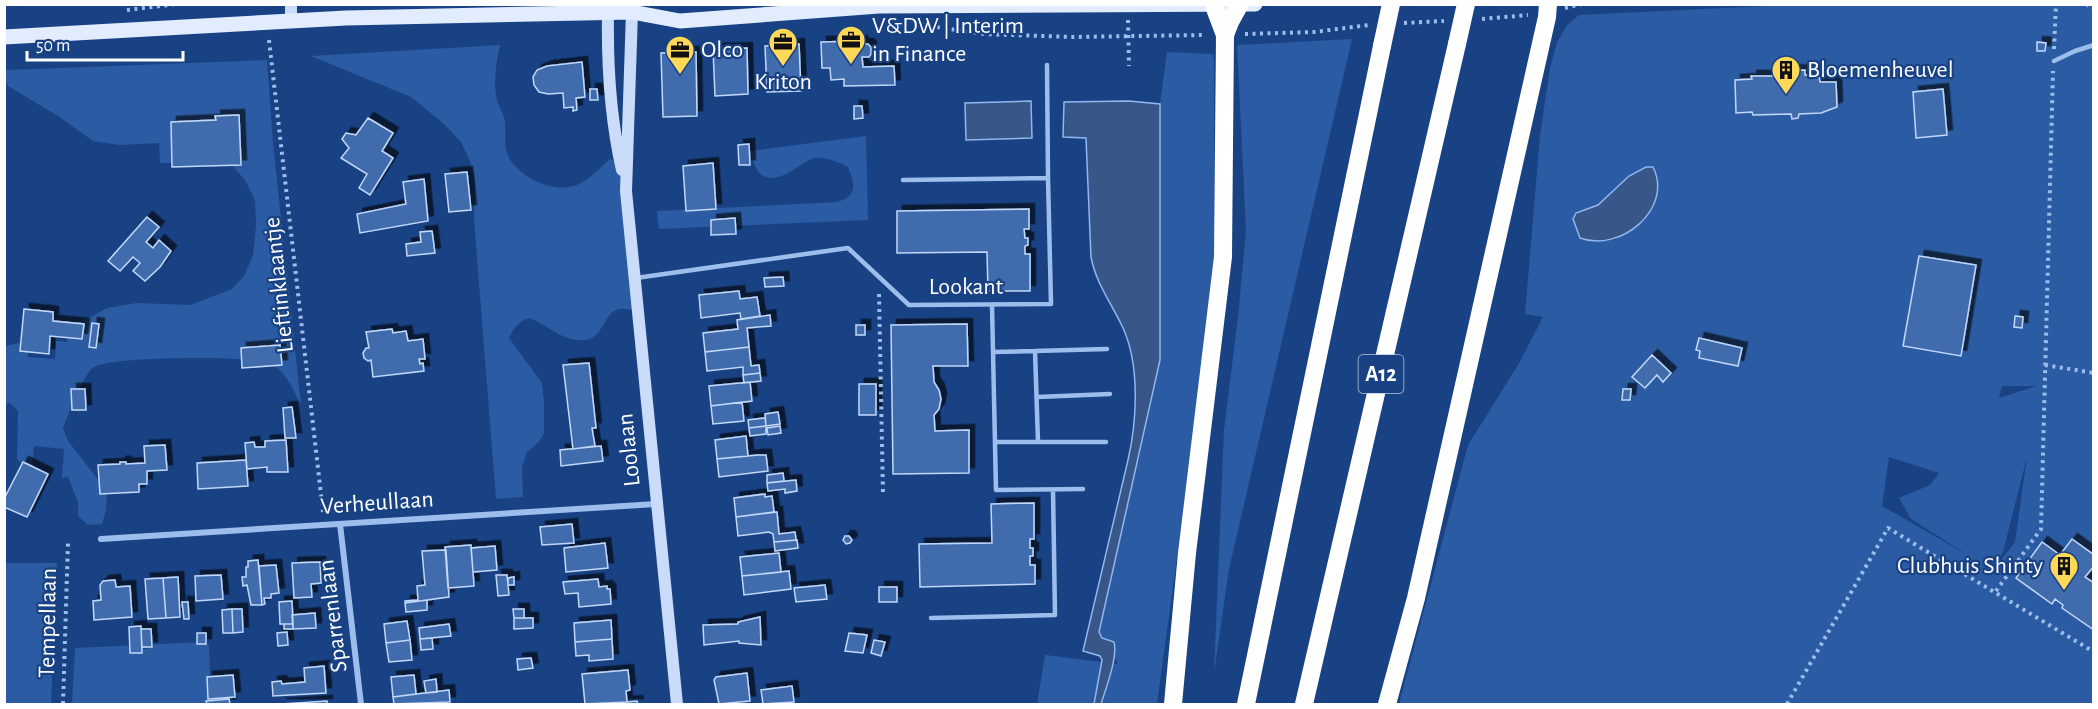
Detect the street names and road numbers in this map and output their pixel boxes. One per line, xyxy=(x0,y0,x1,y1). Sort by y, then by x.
street label: Lieftinklaantje xyxy=(260,216,298,354)
street label: Lookant xyxy=(929,275,1004,299)
road number: A12 xyxy=(1358,355,1404,393)
street label: Loolaan xyxy=(613,412,645,488)
street label: Verheullaan xyxy=(320,487,434,519)
street label: Sparrenlaan xyxy=(314,558,352,674)
street label: Tempellaan xyxy=(35,568,61,678)

